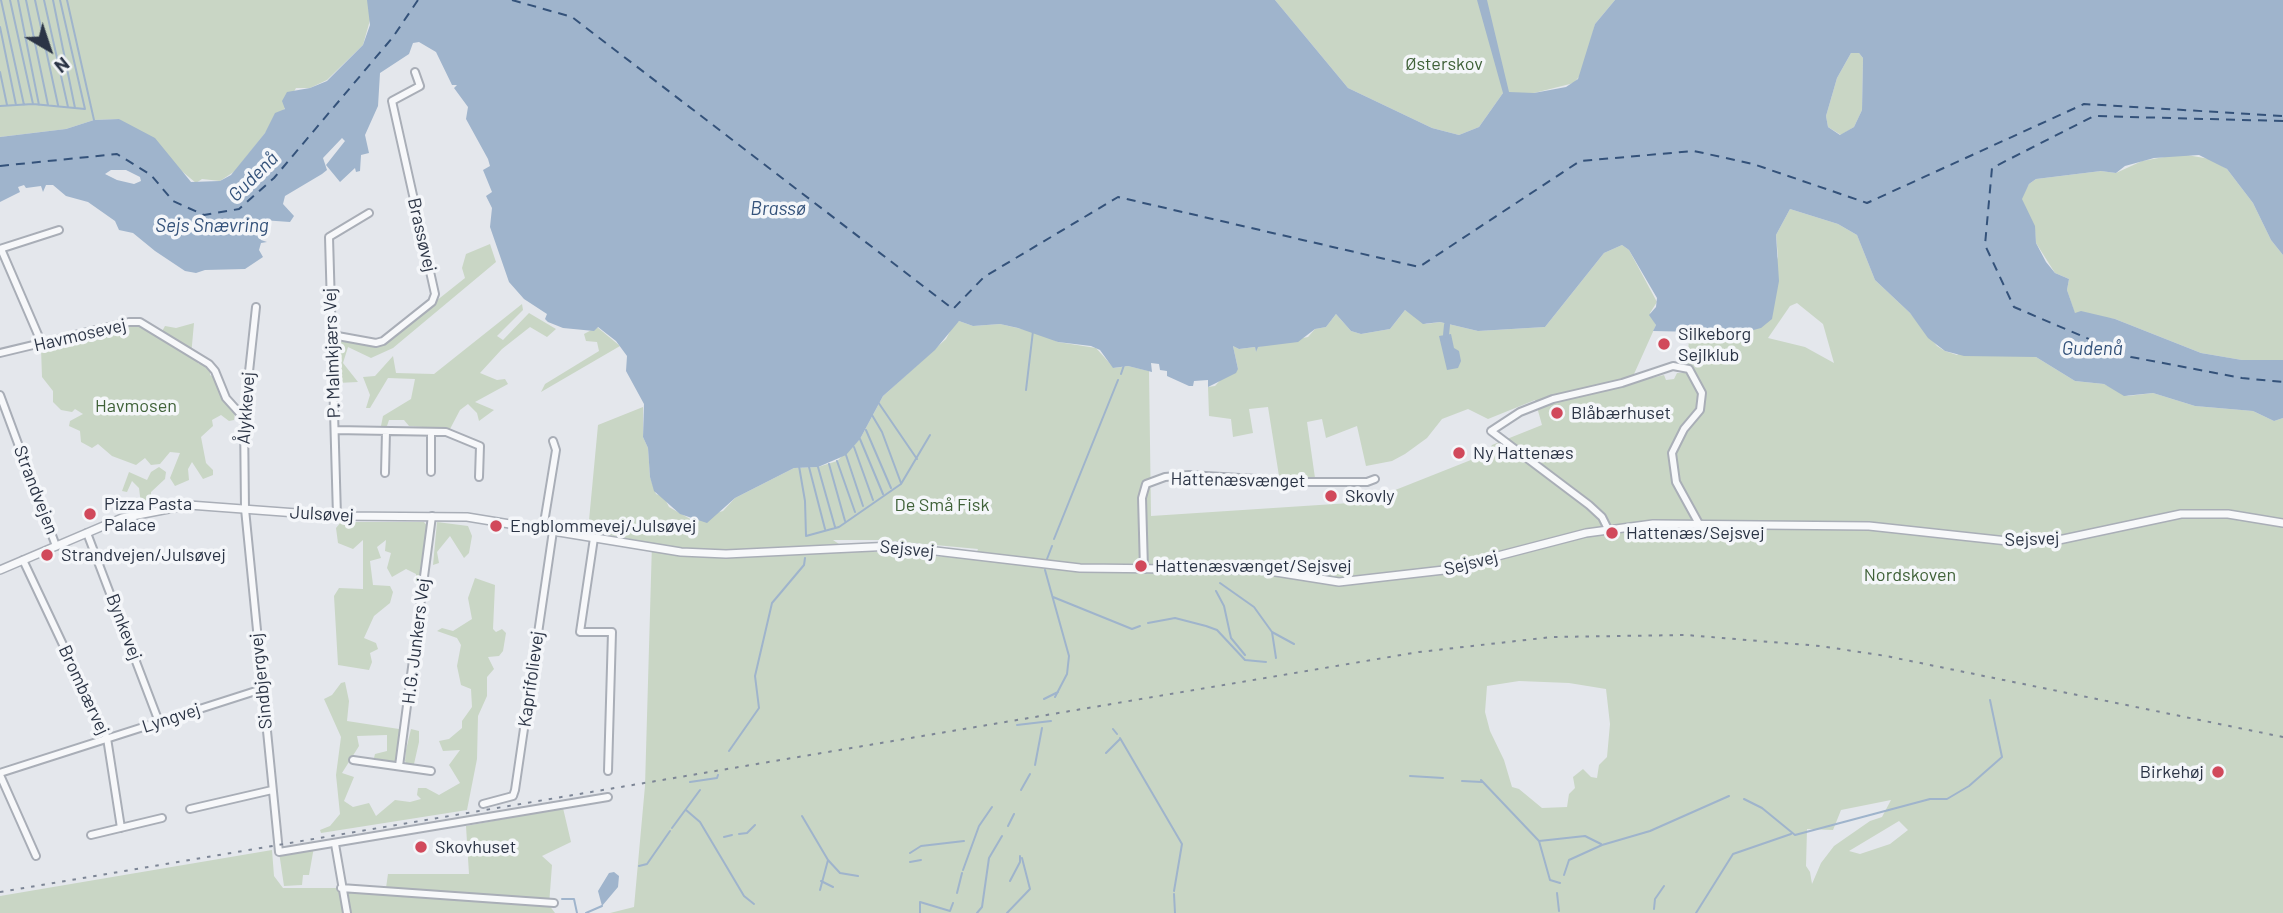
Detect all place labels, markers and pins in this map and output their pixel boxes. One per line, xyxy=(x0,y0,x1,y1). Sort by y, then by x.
place label: Silkeborg Sejlklub xyxy=(1678,323,1751,366)
marker: Silkeborg Sejlklub xyxy=(1656,336,1672,352)
place label: Blåbærhuset xyxy=(1571,402,1671,424)
marker: Blåbærhuset xyxy=(1549,405,1565,421)
place label: Ny Hattenæs xyxy=(1473,442,1574,464)
marker: Ny Hattenæs xyxy=(1451,445,1467,461)
place label: Skovly xyxy=(1345,485,1395,507)
marker: Skovly xyxy=(1323,488,1339,504)
place label: Pizza Pasta Palace xyxy=(104,493,192,536)
marker: Pizza Pasta Palace xyxy=(82,506,98,522)
place label: Engblommevej/Julsøvej xyxy=(510,515,696,537)
marker: Engblommevej/Julsøvej xyxy=(488,518,504,534)
place label: Hattenæs/Sejsvej xyxy=(1626,522,1765,544)
marker: Hattenæs/Sejsvej xyxy=(1604,525,1620,541)
place label: Strandvejen/Julsøvej xyxy=(61,544,226,566)
marker: Strandvejen/Julsøvej xyxy=(39,547,55,563)
place label: Hattenæsvænget/Sejsvej xyxy=(1155,555,1352,577)
marker: Hattenæsvænget/Sejsvej xyxy=(1133,558,1149,574)
place label: Birkehøj xyxy=(2140,761,2204,783)
marker: Birkehøj xyxy=(2210,764,2226,780)
place label: Skovhuset xyxy=(435,836,516,858)
marker: Skovhuset xyxy=(413,839,429,855)

